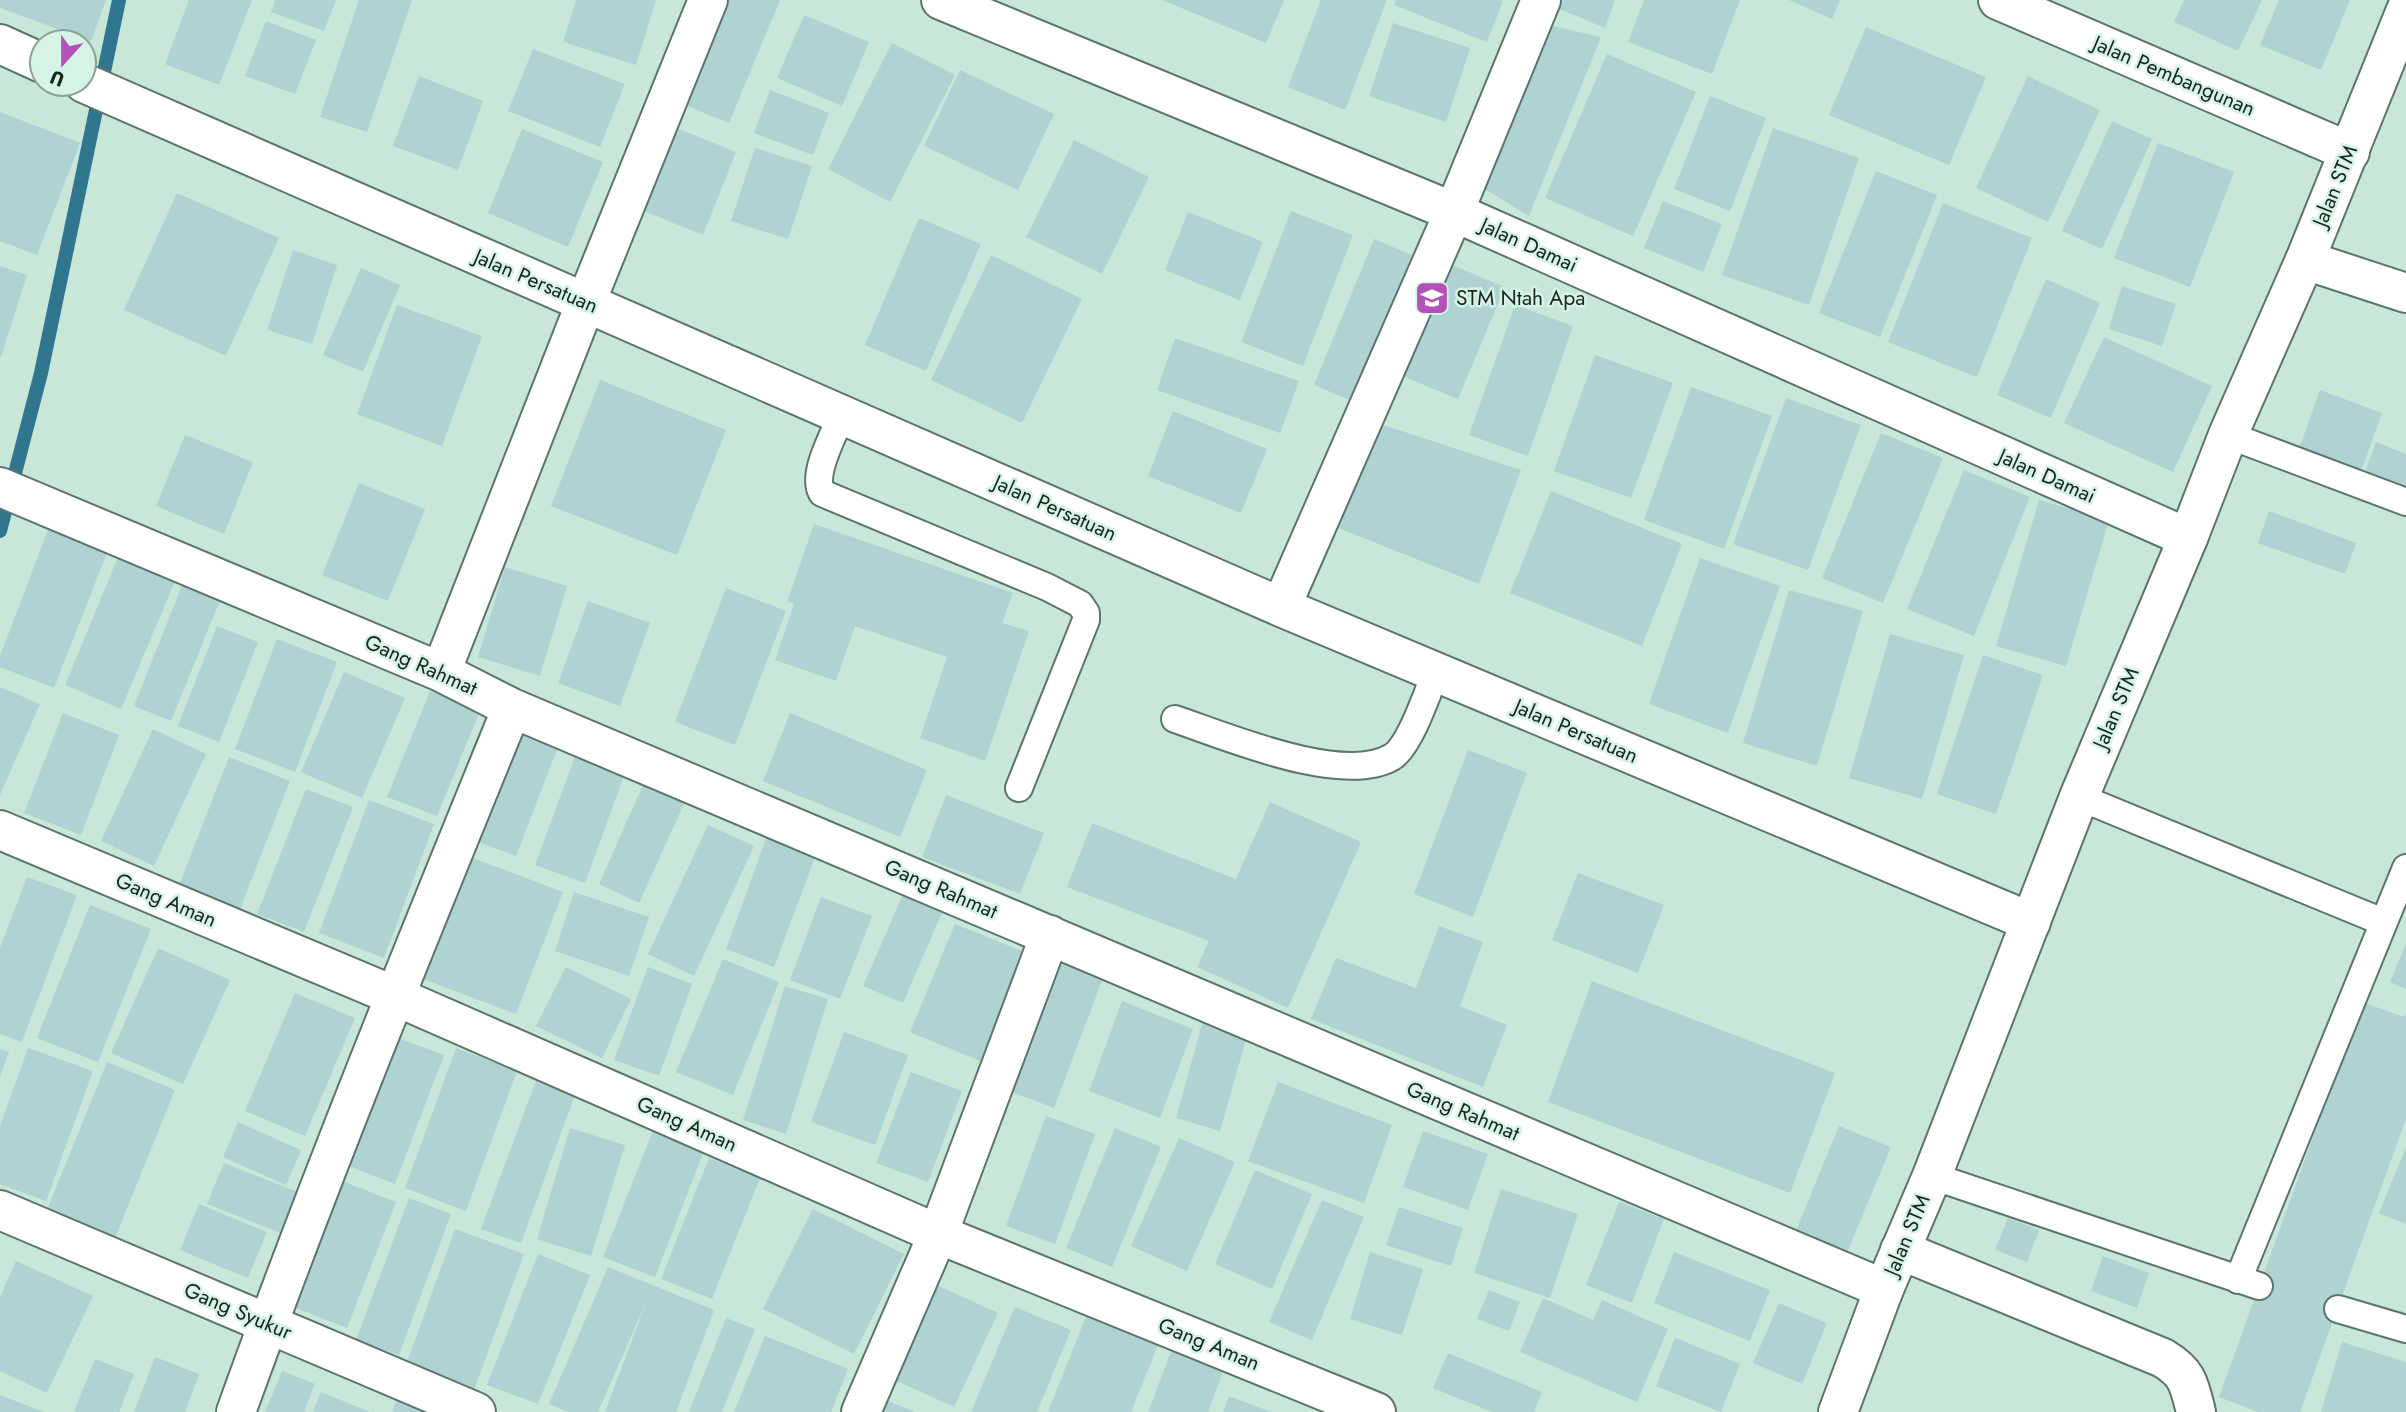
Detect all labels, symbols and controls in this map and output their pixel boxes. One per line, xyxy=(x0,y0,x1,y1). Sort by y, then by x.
street label: Jalan Pembangunan xyxy=(2085,27,2260,124)
north arrow xyxy=(28,28,98,98)
text: U xyxy=(46,63,68,93)
street label: Jalan STM xyxy=(2304,141,2365,234)
street label: Jalan Damai xyxy=(1473,209,1582,280)
street label: Jalan Persatuan xyxy=(467,240,603,321)
school or university icon: STM Ntah Apa xyxy=(1413,279,1451,317)
place label: STM Ntah Apa xyxy=(1456,283,1585,313)
street label: Jalan Damai xyxy=(1991,440,2100,511)
street label: Jalan Persatuan xyxy=(986,466,1121,549)
street label: Gang Rahmat xyxy=(360,627,482,703)
street label: Jalan STM xyxy=(2084,663,2147,756)
street label: Jalan Persatuan xyxy=(1507,690,1643,771)
street label: Gang Rahmat xyxy=(880,852,1002,926)
street label: Gang Aman xyxy=(111,865,221,935)
street label: Gang Rahmat xyxy=(1402,1074,1524,1148)
street label: Gang Aman xyxy=(632,1089,742,1159)
street label: Jalan STM xyxy=(1875,1190,1938,1283)
street label: Gang Syukur xyxy=(179,1275,297,1348)
street label: Gang Aman xyxy=(1154,1310,1264,1378)

